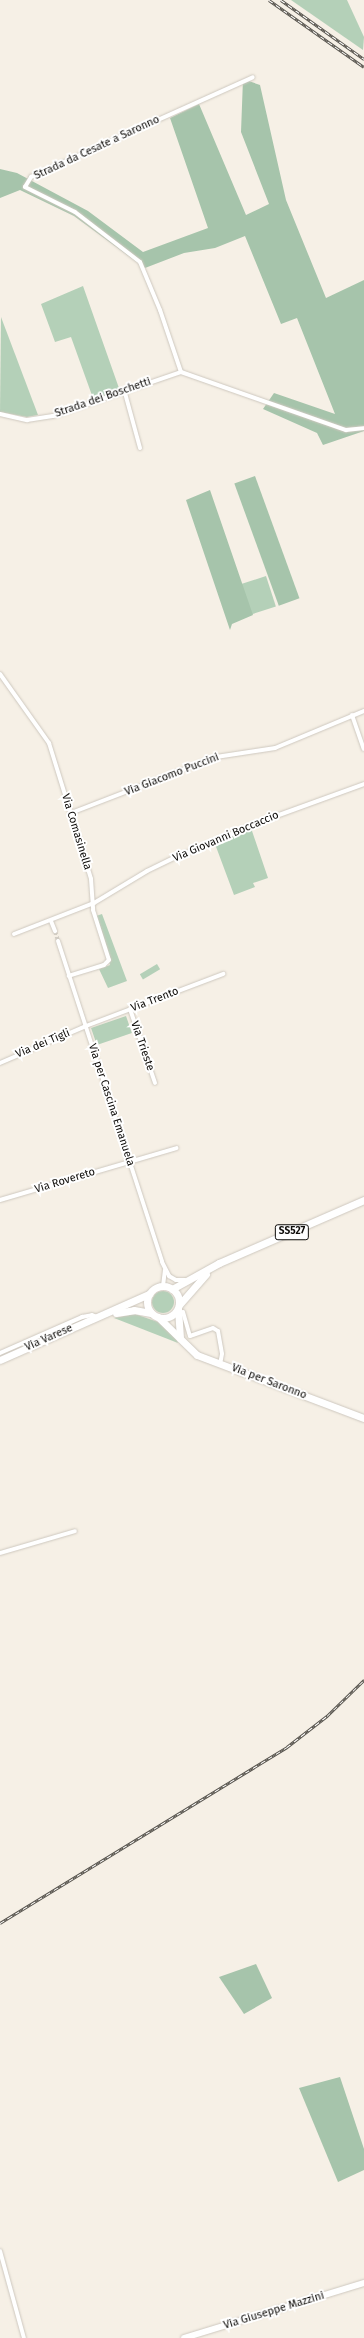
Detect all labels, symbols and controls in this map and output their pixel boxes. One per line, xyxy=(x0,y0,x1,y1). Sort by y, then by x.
street label: Strada da Cesate a Saronno xyxy=(32,113,162,183)
street label: Strada dei Boschetti xyxy=(53,375,153,421)
street label: Via Giacomo Puccini xyxy=(123,751,221,799)
street label: Via Comasinella xyxy=(58,792,94,872)
street label: Via Giovanni Boccaccio xyxy=(171,809,281,865)
street label: Via Trento xyxy=(129,985,181,1015)
street label: Via Trieste xyxy=(127,1019,157,1073)
street label: Via dei Tigli xyxy=(14,1027,72,1061)
street label: Via per Cascina Emanuela xyxy=(85,1042,137,1168)
street label: Via Rovereto xyxy=(33,1166,97,1196)
road number: SS527 xyxy=(274,1224,310,1240)
street label: Via Varese xyxy=(23,1322,75,1354)
street label: Via per Saronno xyxy=(230,1362,308,1402)
street label: Via Giuseppe Mazzini xyxy=(222,2289,326,2333)

